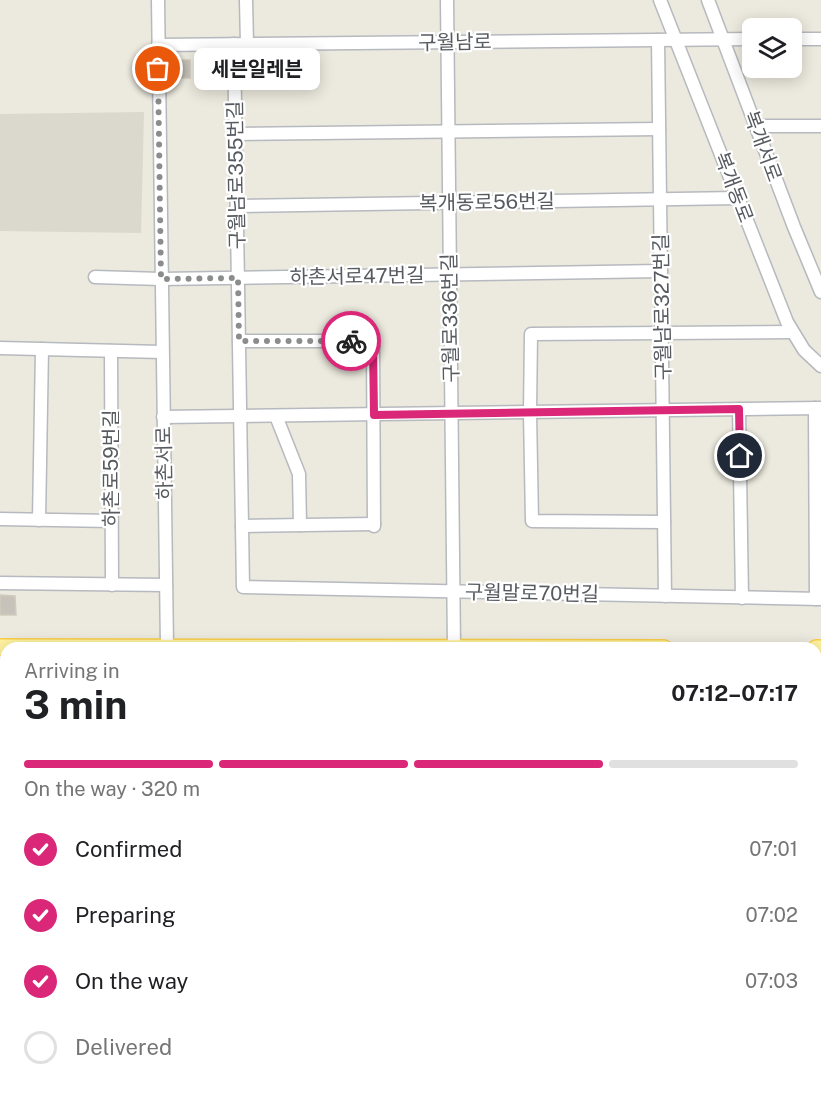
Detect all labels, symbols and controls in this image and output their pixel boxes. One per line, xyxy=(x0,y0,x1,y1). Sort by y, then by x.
map controls xyxy=(742,18,802,78)
button: layers xyxy=(742,18,802,78)
street label: 구월남로 xyxy=(418,29,492,55)
pin xyxy=(132,43,183,94)
callout: 세븐일레븐 xyxy=(194,48,320,90)
icon: bag xyxy=(141,52,174,85)
text: 세븐일레븐 xyxy=(211,57,303,81)
street label: 구월남로355번길 xyxy=(223,100,249,250)
street label: 복개서로 xyxy=(739,107,787,185)
street label: 복개동로 xyxy=(710,148,758,226)
street label: 복개동로56번길 xyxy=(419,189,555,215)
street label: 구월남로327번길 xyxy=(649,233,675,381)
street label: 구월로336번길 xyxy=(437,253,463,383)
street label: 하촌서로47번길 xyxy=(289,263,425,289)
courier xyxy=(321,311,381,371)
icon: bike xyxy=(335,325,368,358)
street label: 하촌로59번길 xyxy=(99,409,123,527)
street label: 하촌서로 xyxy=(151,426,177,500)
pin xyxy=(714,430,765,481)
icon: home xyxy=(723,439,756,472)
street label: 구월말로70번길 xyxy=(465,580,599,606)
text: Arriving in xyxy=(24,659,119,683)
text: 07:12–07:17 xyxy=(671,680,798,706)
text: 3 min xyxy=(24,682,127,728)
text: On the way · 320 m xyxy=(24,777,200,801)
icon: check xyxy=(24,833,57,866)
text: Confirmed xyxy=(75,836,182,862)
text: 07:01 xyxy=(749,837,798,861)
icon: check xyxy=(24,899,57,932)
text: Preparing xyxy=(75,902,176,928)
text: 07:02 xyxy=(745,903,798,927)
icon: check xyxy=(24,965,57,998)
text: On the way xyxy=(75,968,188,994)
text: 07:03 xyxy=(745,969,798,993)
text: Delivered xyxy=(75,1034,172,1060)

